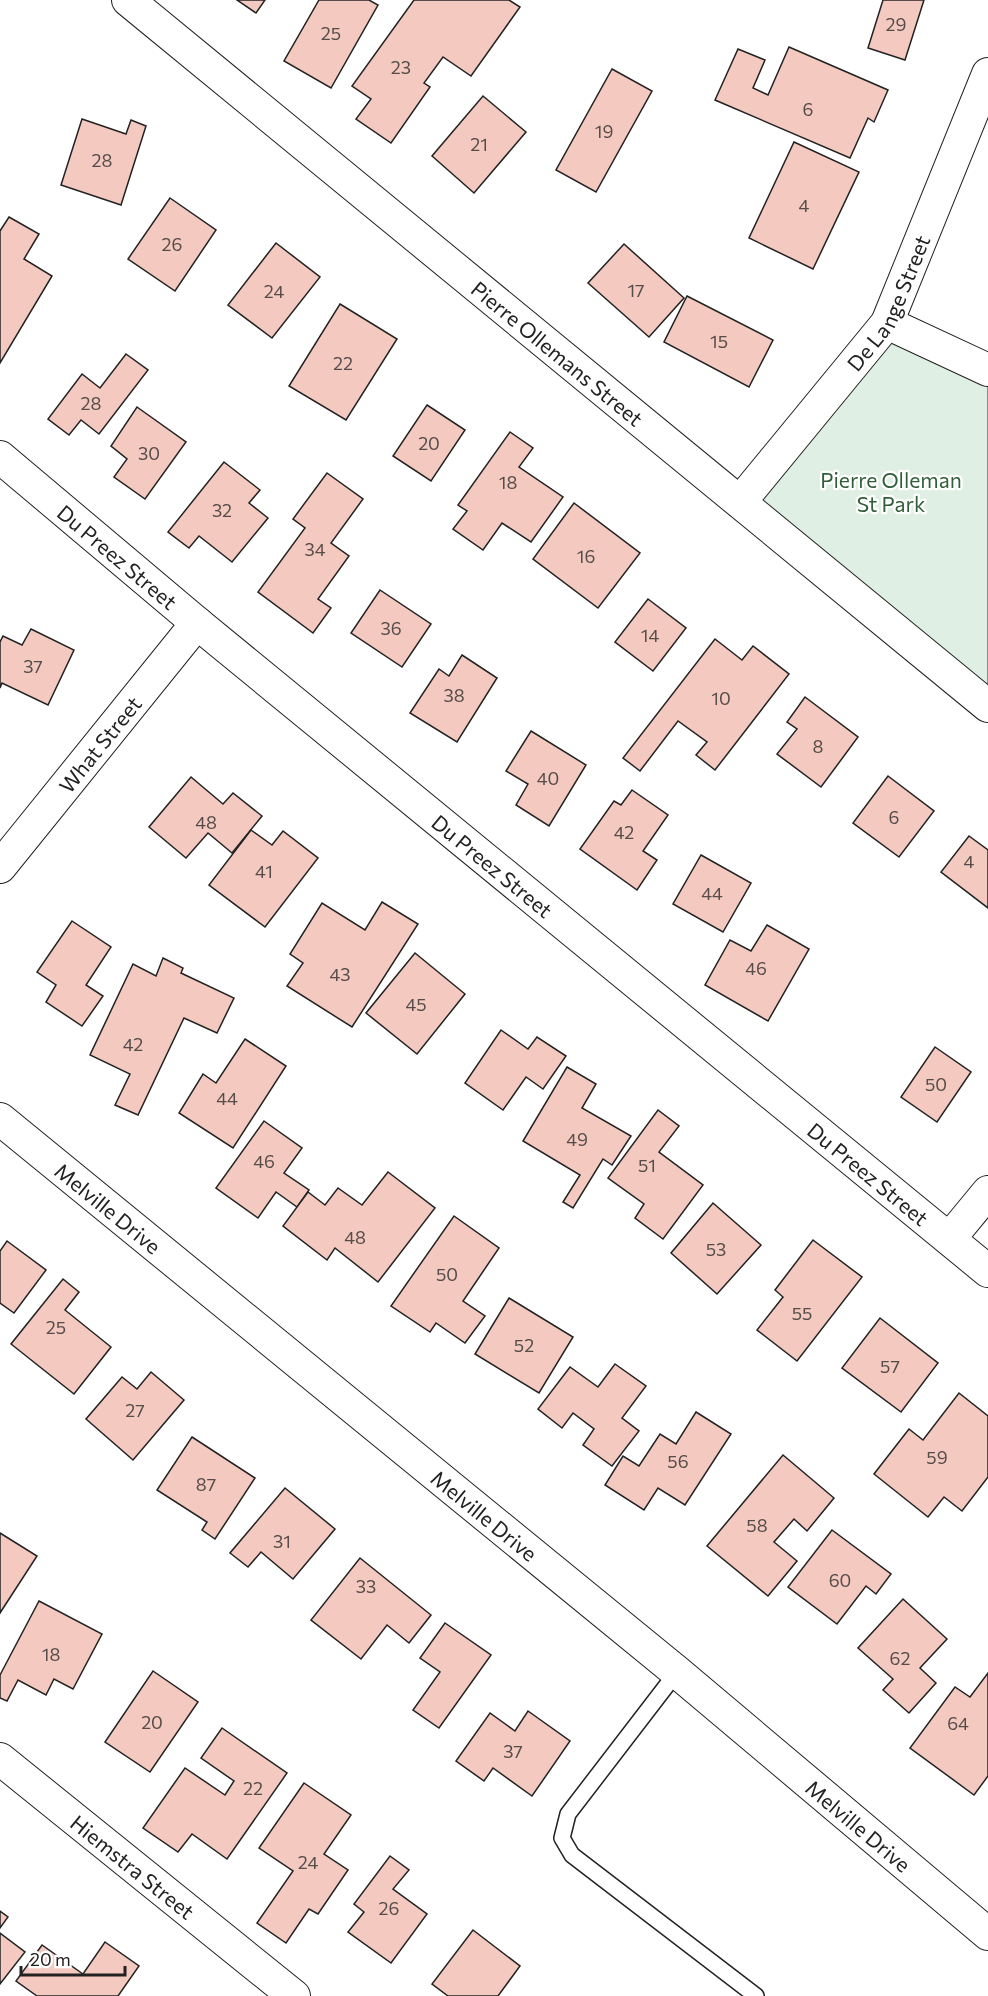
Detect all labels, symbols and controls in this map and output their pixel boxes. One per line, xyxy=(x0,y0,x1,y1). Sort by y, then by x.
house number: 29 xyxy=(886,13,906,35)
house number: 25 xyxy=(321,22,341,44)
house number: 23 xyxy=(391,56,411,78)
house number: 6 xyxy=(803,98,813,120)
house number: 19 xyxy=(595,120,613,142)
house number: 21 xyxy=(470,133,488,155)
house number: 28 xyxy=(92,149,113,171)
house number: 4 xyxy=(799,194,810,216)
street label: De Lange Street xyxy=(841,231,934,375)
house number: 26 xyxy=(162,233,182,255)
street label: Pierre Ollemans Street xyxy=(467,275,649,430)
house number: 17 xyxy=(627,279,645,301)
house number: 24 xyxy=(264,280,284,302)
house number: 15 xyxy=(710,330,728,352)
house number: 22 xyxy=(333,352,353,374)
house number: 28 xyxy=(81,392,102,414)
house number: 20 xyxy=(418,432,440,454)
house number: 30 xyxy=(138,442,160,464)
park label: Pierre Olleman St Park xyxy=(820,467,962,516)
house number: 18 xyxy=(499,471,517,493)
street label: Du Preez Street xyxy=(53,499,183,614)
house number: 32 xyxy=(212,499,232,521)
house number: 34 xyxy=(304,538,326,560)
house number: 16 xyxy=(577,545,595,567)
house number: 36 xyxy=(380,617,402,639)
house number: 14 xyxy=(641,624,659,646)
house number: 37 xyxy=(23,655,43,677)
house number: 38 xyxy=(443,684,465,706)
house number: 10 xyxy=(711,687,731,709)
street label: What Street xyxy=(53,691,146,797)
house number: 8 xyxy=(813,735,824,757)
house number: 40 xyxy=(537,767,559,789)
house number: 6 xyxy=(889,806,899,828)
street label: Du Preez Street xyxy=(427,809,558,922)
house number: 48 xyxy=(195,811,217,833)
house number: 42 xyxy=(614,821,634,843)
house number: 4 xyxy=(964,850,975,872)
house number: 41 xyxy=(255,860,273,882)
house number: 44 xyxy=(701,882,723,904)
house number: 46 xyxy=(745,957,767,979)
house number: 43 xyxy=(329,963,351,985)
house number: 45 xyxy=(405,993,427,1015)
house number: 42 xyxy=(123,1033,143,1055)
house number: 50 xyxy=(925,1073,947,1095)
house number: 44 xyxy=(216,1087,238,1109)
street label: Du Preez Street xyxy=(803,1117,934,1230)
house number: 49 xyxy=(566,1128,588,1150)
house number: 46 xyxy=(253,1150,275,1172)
house number: 51 xyxy=(638,1154,656,1176)
street label: Melville Drive xyxy=(50,1157,166,1258)
house number: 48 xyxy=(344,1226,366,1248)
house number: 53 xyxy=(706,1238,726,1260)
house number: 50 xyxy=(436,1263,458,1285)
house number: 55 xyxy=(792,1302,812,1324)
house number: 25 xyxy=(46,1316,66,1338)
house number: 52 xyxy=(514,1334,534,1356)
house number: 57 xyxy=(880,1355,900,1377)
house number: 27 xyxy=(125,1399,145,1421)
house number: 59 xyxy=(926,1446,948,1468)
house number: 56 xyxy=(667,1450,689,1472)
street label: Melville Drive xyxy=(427,1464,543,1566)
house number: 87 xyxy=(196,1473,216,1495)
house number: 58 xyxy=(746,1514,768,1536)
house number: 31 xyxy=(273,1530,291,1552)
house number: 60 xyxy=(829,1569,851,1591)
house number: 33 xyxy=(356,1575,376,1597)
house number: 18 xyxy=(42,1643,60,1665)
house number: 62 xyxy=(890,1647,910,1669)
house number: 20 xyxy=(141,1711,163,1733)
house number: 64 xyxy=(947,1712,969,1734)
house number: 37 xyxy=(503,1740,523,1762)
street label: Melville Drive xyxy=(801,1774,916,1876)
house number: 22 xyxy=(243,1777,263,1799)
street label: Hiemstra Street xyxy=(66,1809,200,1924)
house number: 24 xyxy=(298,1851,318,1873)
house number: 26 xyxy=(379,1897,399,1919)
scale bar xyxy=(21,1939,124,1977)
text: 20 m xyxy=(30,1948,71,1970)

